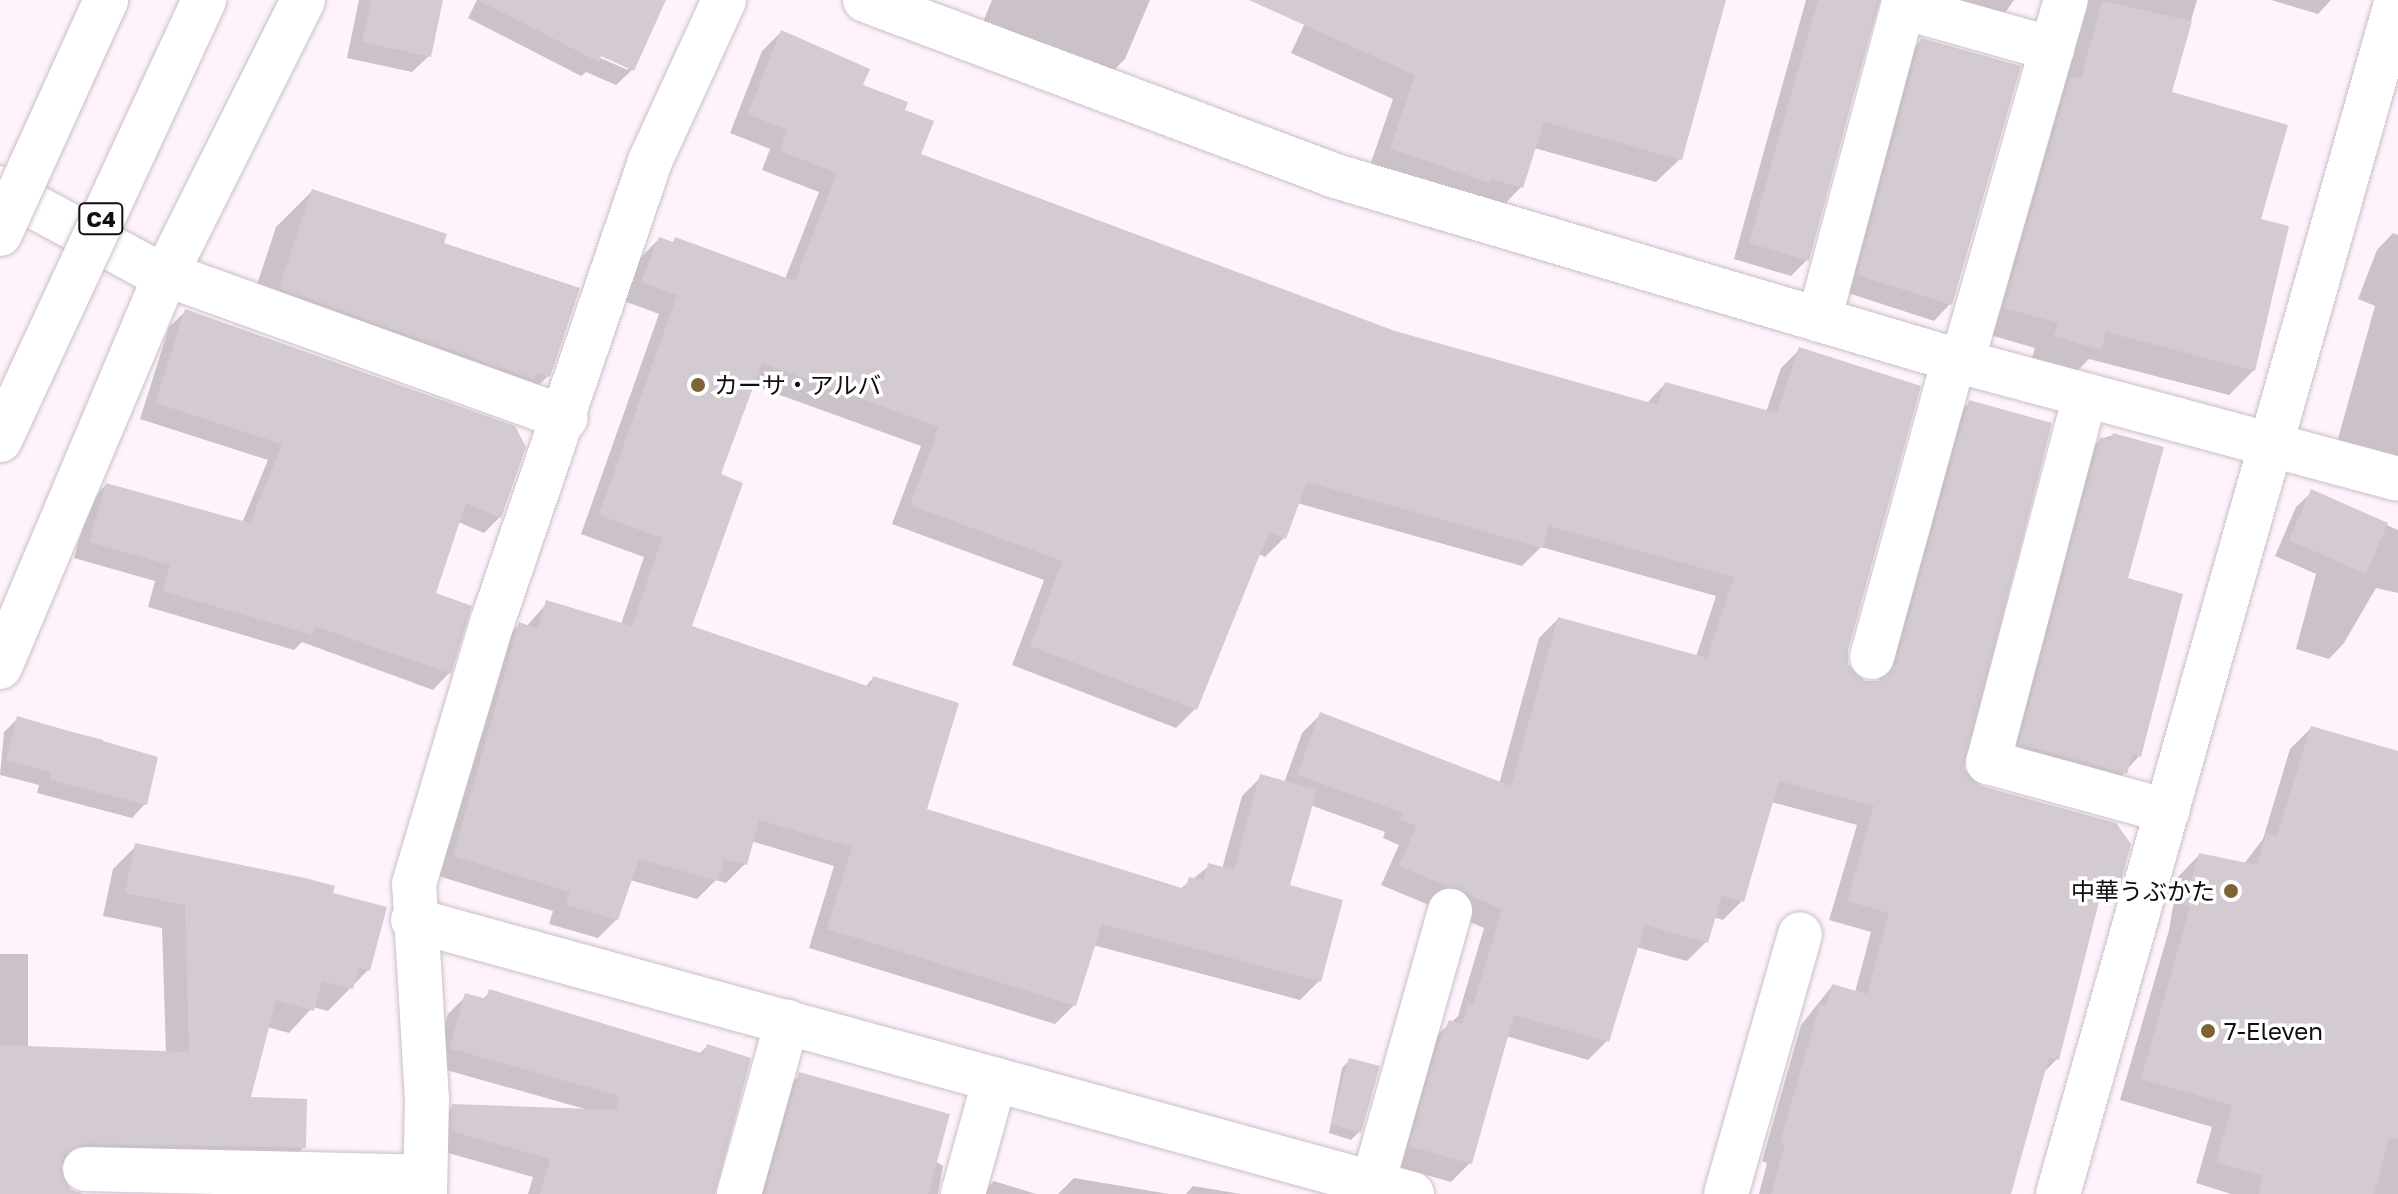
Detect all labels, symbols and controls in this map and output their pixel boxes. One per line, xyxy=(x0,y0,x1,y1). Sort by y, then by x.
road number: C4 xyxy=(77,201,125,237)
place label: カーサ・アルバ xyxy=(714,371,882,399)
marker: カーサ・アルバ xyxy=(689,376,707,394)
place label: 中華うぶかた xyxy=(2071,877,2215,905)
marker: 中華うぶかた xyxy=(2222,882,2240,900)
place label: 7-Eleven xyxy=(2224,1017,2323,1045)
marker: 7-Eleven xyxy=(2199,1022,2217,1040)

